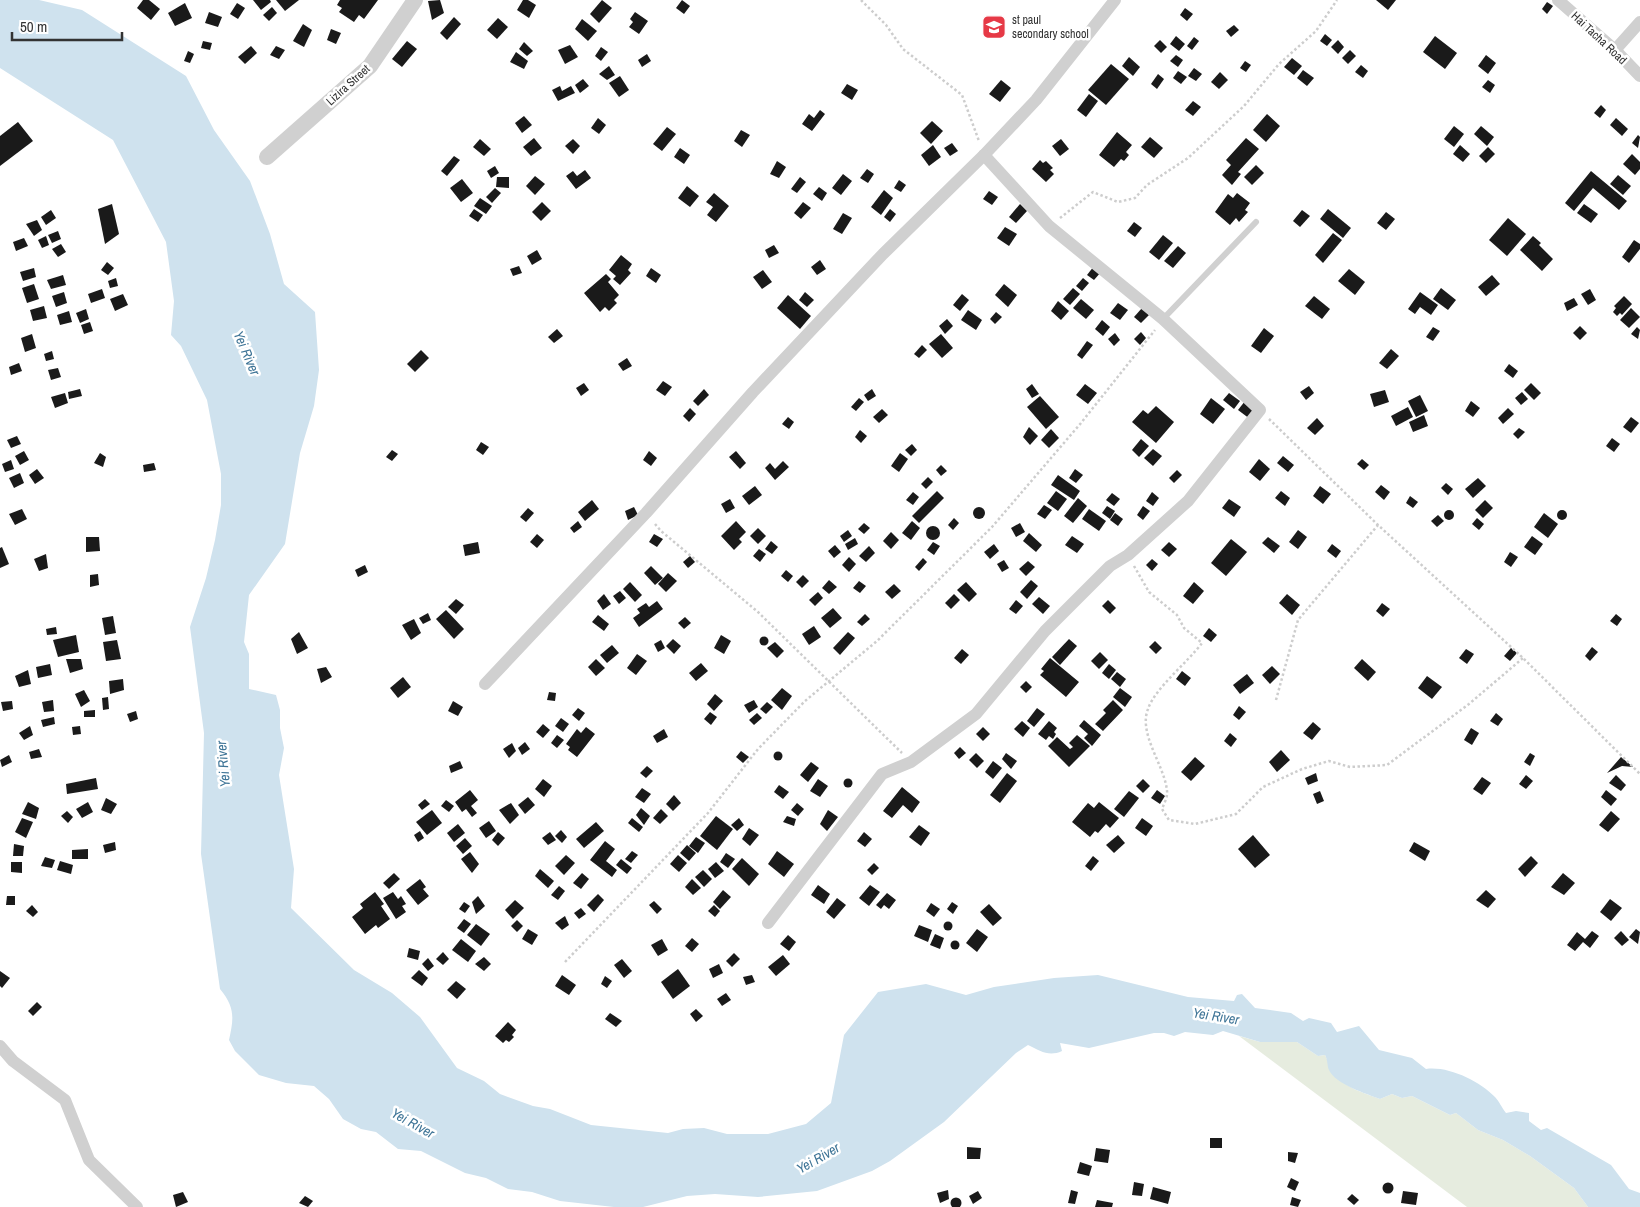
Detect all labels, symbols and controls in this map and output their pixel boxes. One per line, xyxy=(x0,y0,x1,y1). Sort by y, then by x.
street label: Hai Tacha Road xyxy=(1568,8,1630,68)
scale bar xyxy=(12,10,122,42)
place label: st paul secondary school xyxy=(1012,12,1089,42)
school or university icon: st paul secondary school xyxy=(981,14,1007,40)
text: 50 m xyxy=(20,16,47,37)
street label: Lizira Street xyxy=(323,61,373,109)
water label: Yei River xyxy=(230,328,265,379)
water label: Yei River xyxy=(212,739,234,788)
water label: Yei River xyxy=(1192,1003,1242,1029)
water label: Yei River xyxy=(388,1104,439,1143)
water label: Yei River xyxy=(793,1138,844,1177)

